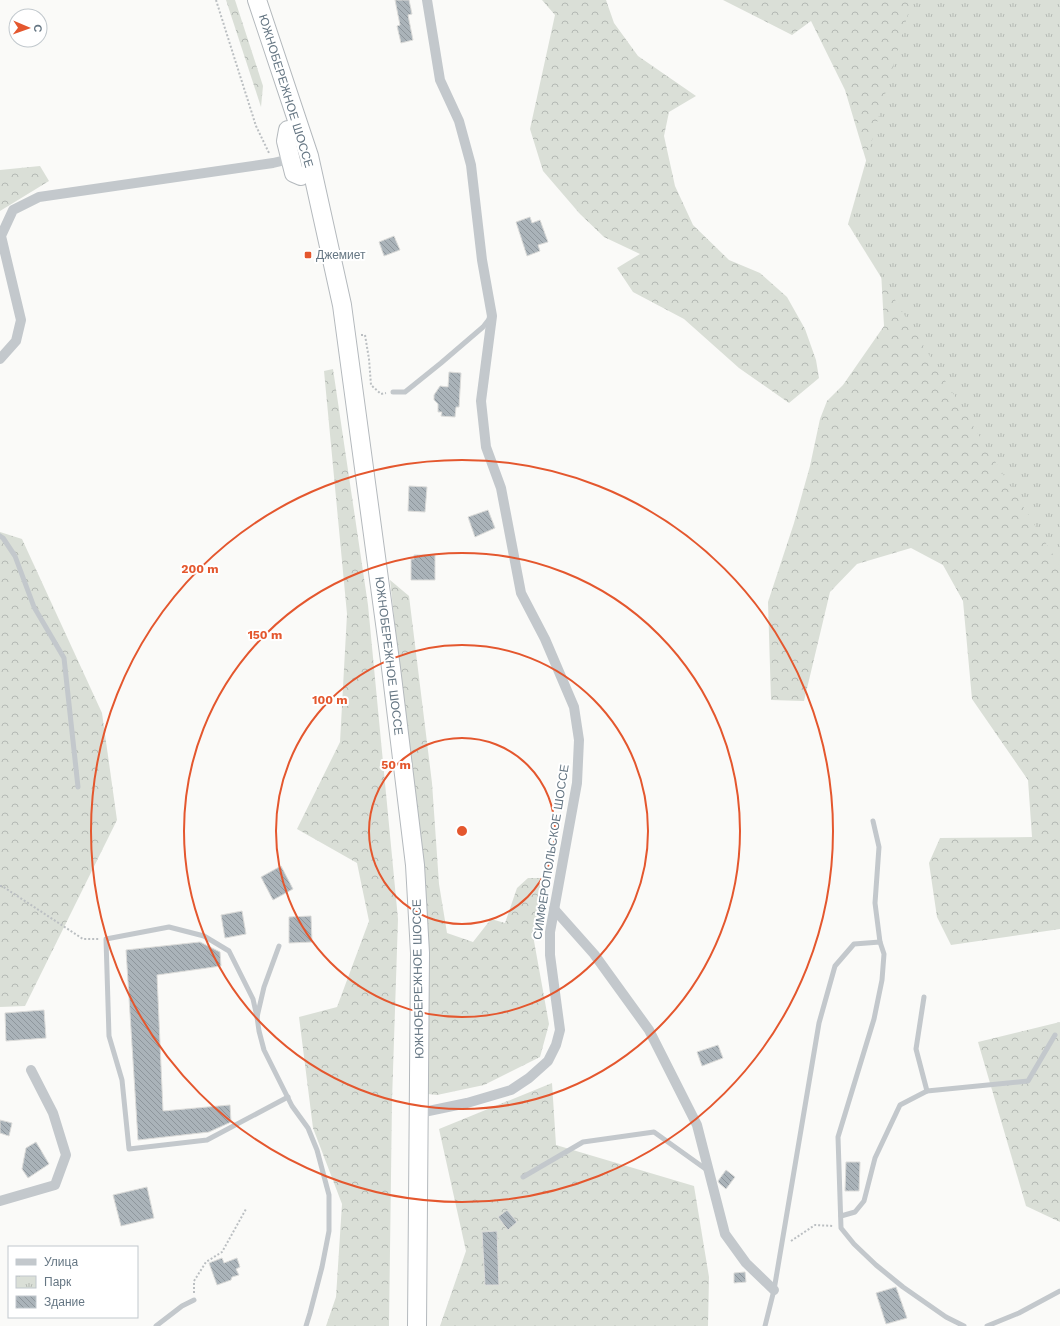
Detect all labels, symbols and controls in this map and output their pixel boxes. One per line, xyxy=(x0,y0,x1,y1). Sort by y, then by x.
north arrow xyxy=(8,8,48,48)
street label: ЮЖНОБЕРЕЖНОЕ ШОССЕ xyxy=(256,13,316,169)
text: С xyxy=(31,24,44,33)
place label: Джемиет xyxy=(316,248,366,262)
marker: Джемиет xyxy=(303,250,313,260)
text: 200 m xyxy=(181,562,219,576)
street label: ЮЖНОБЕРЕЖНОЕ ШОССЕ xyxy=(372,576,406,736)
text: 150 m xyxy=(248,628,282,642)
text: 100 m xyxy=(312,693,348,707)
text: 50 m xyxy=(381,758,411,772)
street label: СИМФЕРОПОЛЬСКОЕ ШОССЕ xyxy=(530,763,572,941)
centre of rings xyxy=(455,824,469,838)
street label: ЮЖНОБЕРЕЖНОЕ ШОССЕ xyxy=(410,899,426,1059)
legend xyxy=(8,1246,138,1318)
text: Улица xyxy=(44,1255,78,1269)
text: Парк xyxy=(44,1275,72,1289)
text: Здание xyxy=(44,1295,85,1309)

